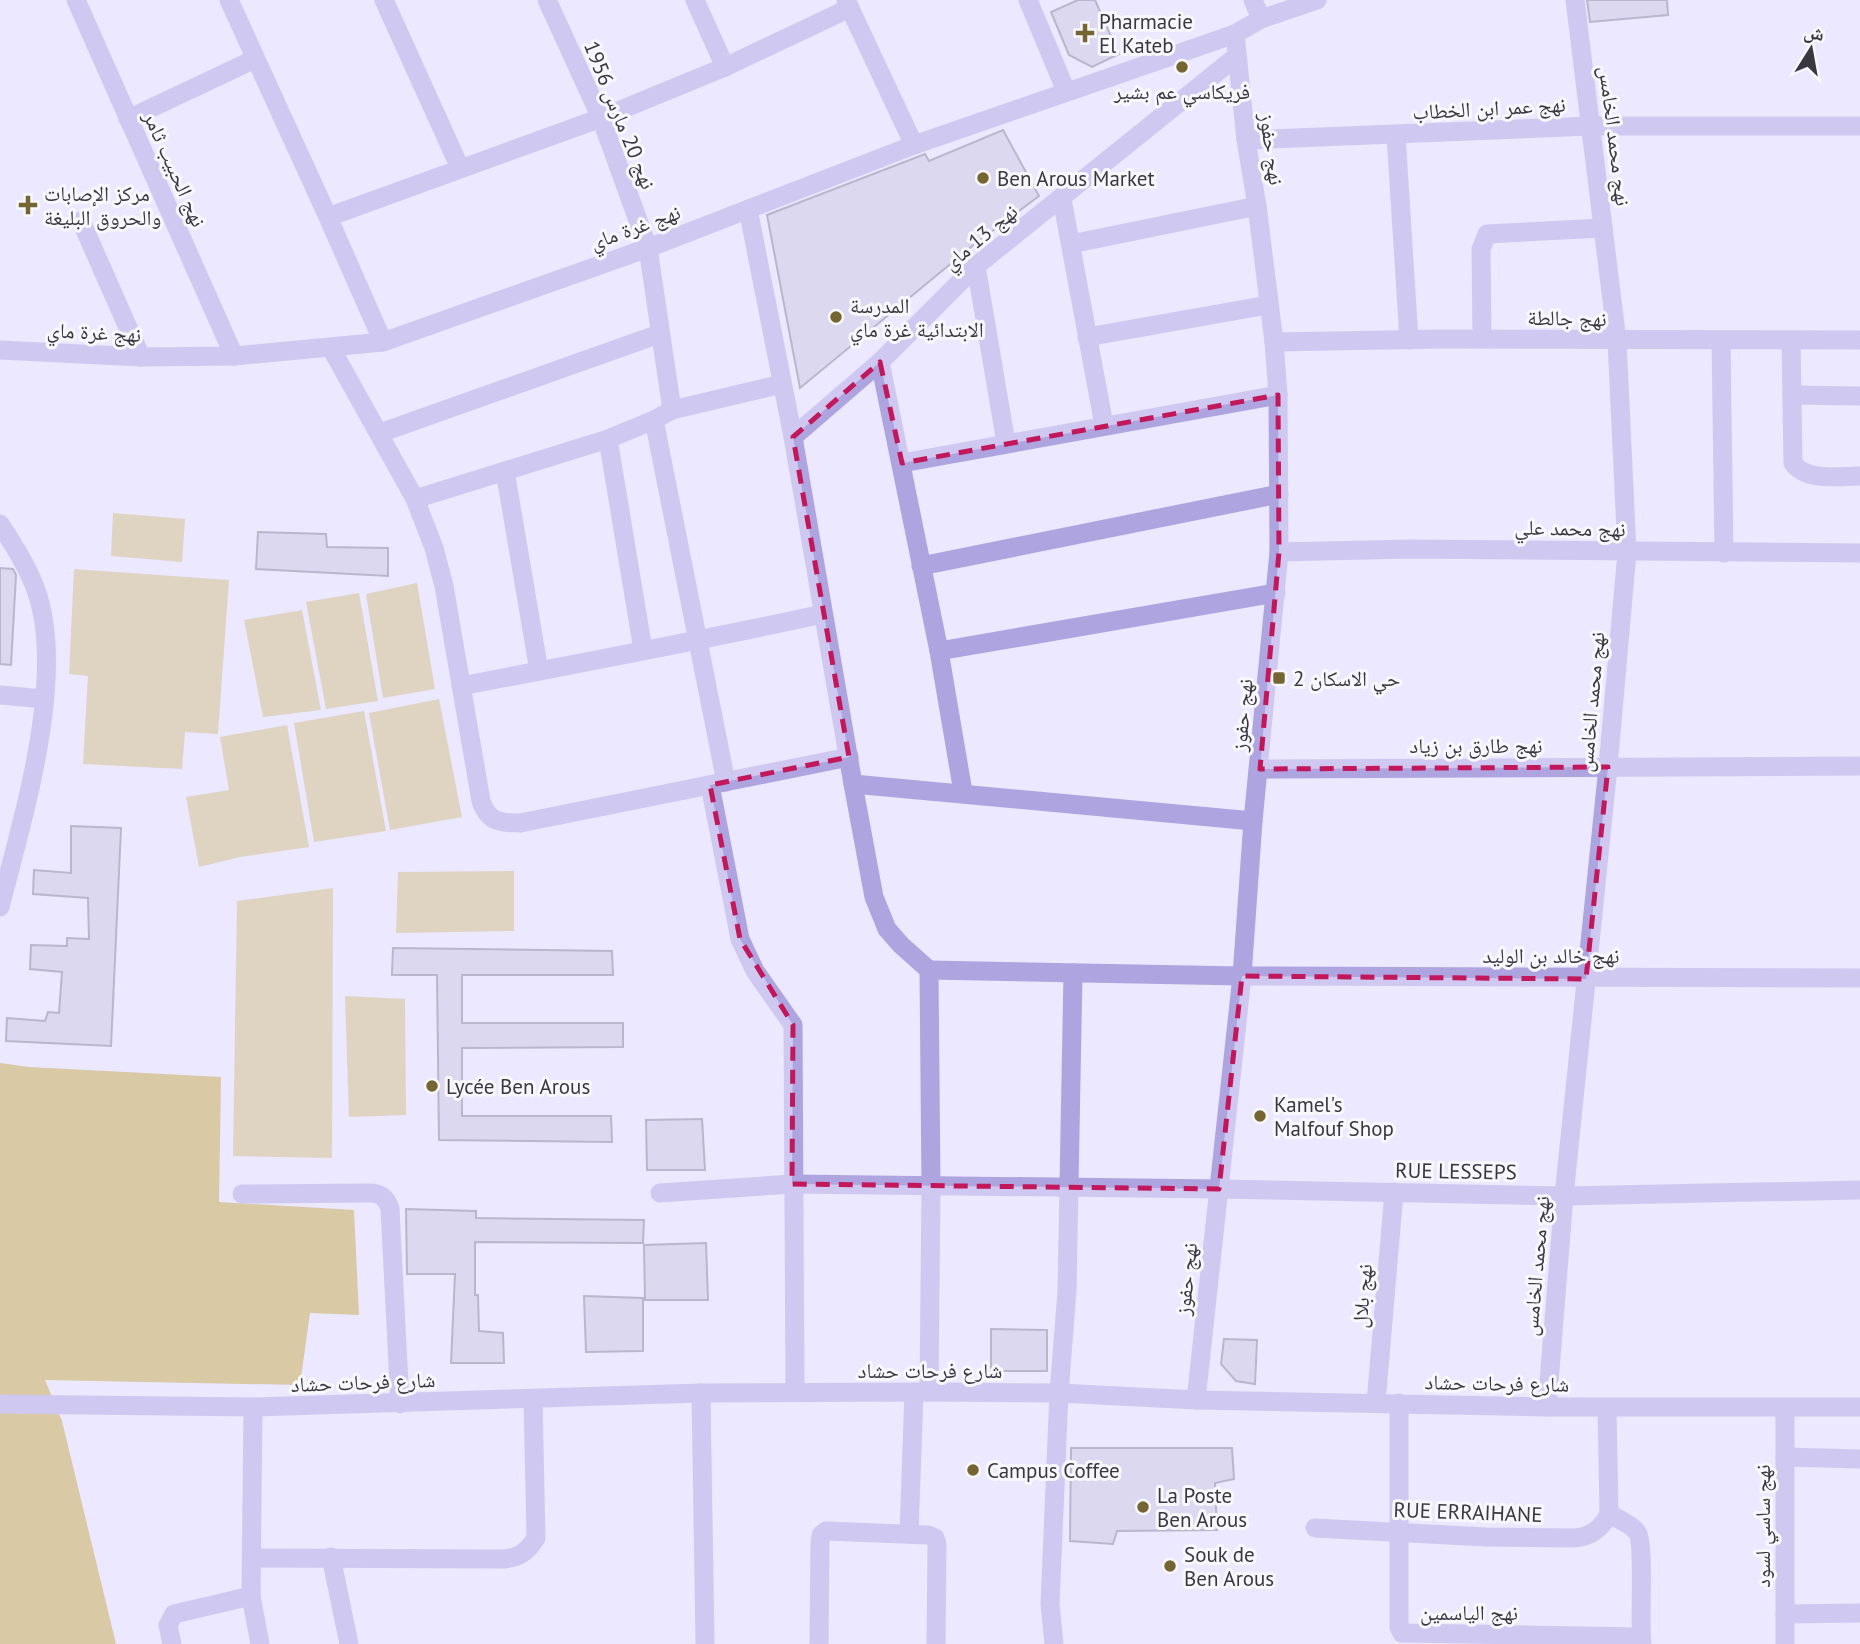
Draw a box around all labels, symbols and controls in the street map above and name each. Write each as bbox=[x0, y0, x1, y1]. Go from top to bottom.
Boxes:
place label: Pharmacie El Kateb bbox=[1099, 8, 1193, 59]
north arrow bbox=[1776, 14, 1846, 84]
text: ش bbox=[1802, 19, 1826, 46]
marker: Pharmacie El Kateb bbox=[1077, 25, 1093, 41]
street label: نهج 20 مارس 1956 bbox=[578, 37, 662, 193]
marker: فريكاسي عم بشير bbox=[1174, 59, 1190, 75]
street label: نهج محمد الخامس bbox=[1593, 64, 1637, 208]
place label: فريكاسي عم بشير bbox=[1113, 78, 1250, 108]
street label: نهج عمر ابن الخطاب bbox=[1412, 90, 1566, 126]
street label: نهج الحبيب ثامر bbox=[137, 106, 213, 231]
street label: نهج حفوز bbox=[1253, 110, 1290, 187]
place label: Ben Arous Market bbox=[997, 165, 1155, 192]
marker: Ben Arous Market bbox=[975, 170, 991, 186]
place label: مركز الإصابات والحروق البليغة bbox=[44, 180, 161, 231]
marker: مركز الإصابات والحروق البليغة bbox=[18, 195, 38, 215]
street label: نهج غرة ماي bbox=[586, 198, 685, 259]
street label: نهج 13 ماي bbox=[937, 198, 1025, 279]
place label: المدرسة الابتدائية غرة ماي bbox=[850, 292, 984, 346]
street label: نهج جالطة bbox=[1527, 304, 1607, 332]
marker: المدرسة الابتدائية غرة ماي bbox=[828, 309, 844, 325]
street label: نهج غرة ماي bbox=[46, 316, 142, 351]
street label: نهج محمد علي bbox=[1514, 514, 1626, 546]
street label: نهج محمد الخامس bbox=[1571, 631, 1611, 773]
place label: حي الاسكان 2 bbox=[1293, 665, 1400, 695]
marker: حي الاسكان 2 bbox=[1271, 670, 1287, 686]
street label: نهج حفوز bbox=[1225, 678, 1259, 753]
street label: نهج طارق بن زياد bbox=[1410, 732, 1542, 759]
street label: نهج خالد بن الوليد bbox=[1483, 942, 1619, 969]
place label: Lycée Ben Arous bbox=[446, 1073, 590, 1100]
marker: Lycée Ben Arous bbox=[424, 1078, 440, 1094]
place label: Kamel's Malfouf Shop bbox=[1274, 1091, 1394, 1142]
marker: Kamel's Malfouf Shop bbox=[1252, 1108, 1268, 1124]
street label: RUE LESSEPS bbox=[1395, 1156, 1517, 1186]
street label: نهج محمد الخامس bbox=[1516, 1195, 1556, 1337]
street label: نهج حفوز bbox=[1169, 1241, 1203, 1318]
street label: نهج بلال bbox=[1346, 1263, 1378, 1329]
street label: شارع فرحات حشاد bbox=[858, 1357, 1002, 1384]
street label: شارع فرحات حشاد bbox=[290, 1366, 436, 1398]
street label: شارع فرحات حشاد bbox=[1424, 1368, 1570, 1398]
place label: Campus Coffee bbox=[987, 1457, 1120, 1484]
marker: Campus Coffee bbox=[965, 1462, 981, 1478]
street label: نهج ساسي لسود bbox=[1749, 1464, 1779, 1588]
place label: La Poste Ben Arous bbox=[1157, 1482, 1247, 1533]
street label: RUE ERRAIHANE bbox=[1393, 1496, 1543, 1528]
marker: La Poste Ben Arous bbox=[1135, 1499, 1151, 1515]
place label: Souk de Ben Arous bbox=[1184, 1541, 1274, 1592]
marker: Souk de Ben Arous bbox=[1162, 1558, 1178, 1574]
street label: نهج الياسمين bbox=[1420, 1599, 1518, 1626]

